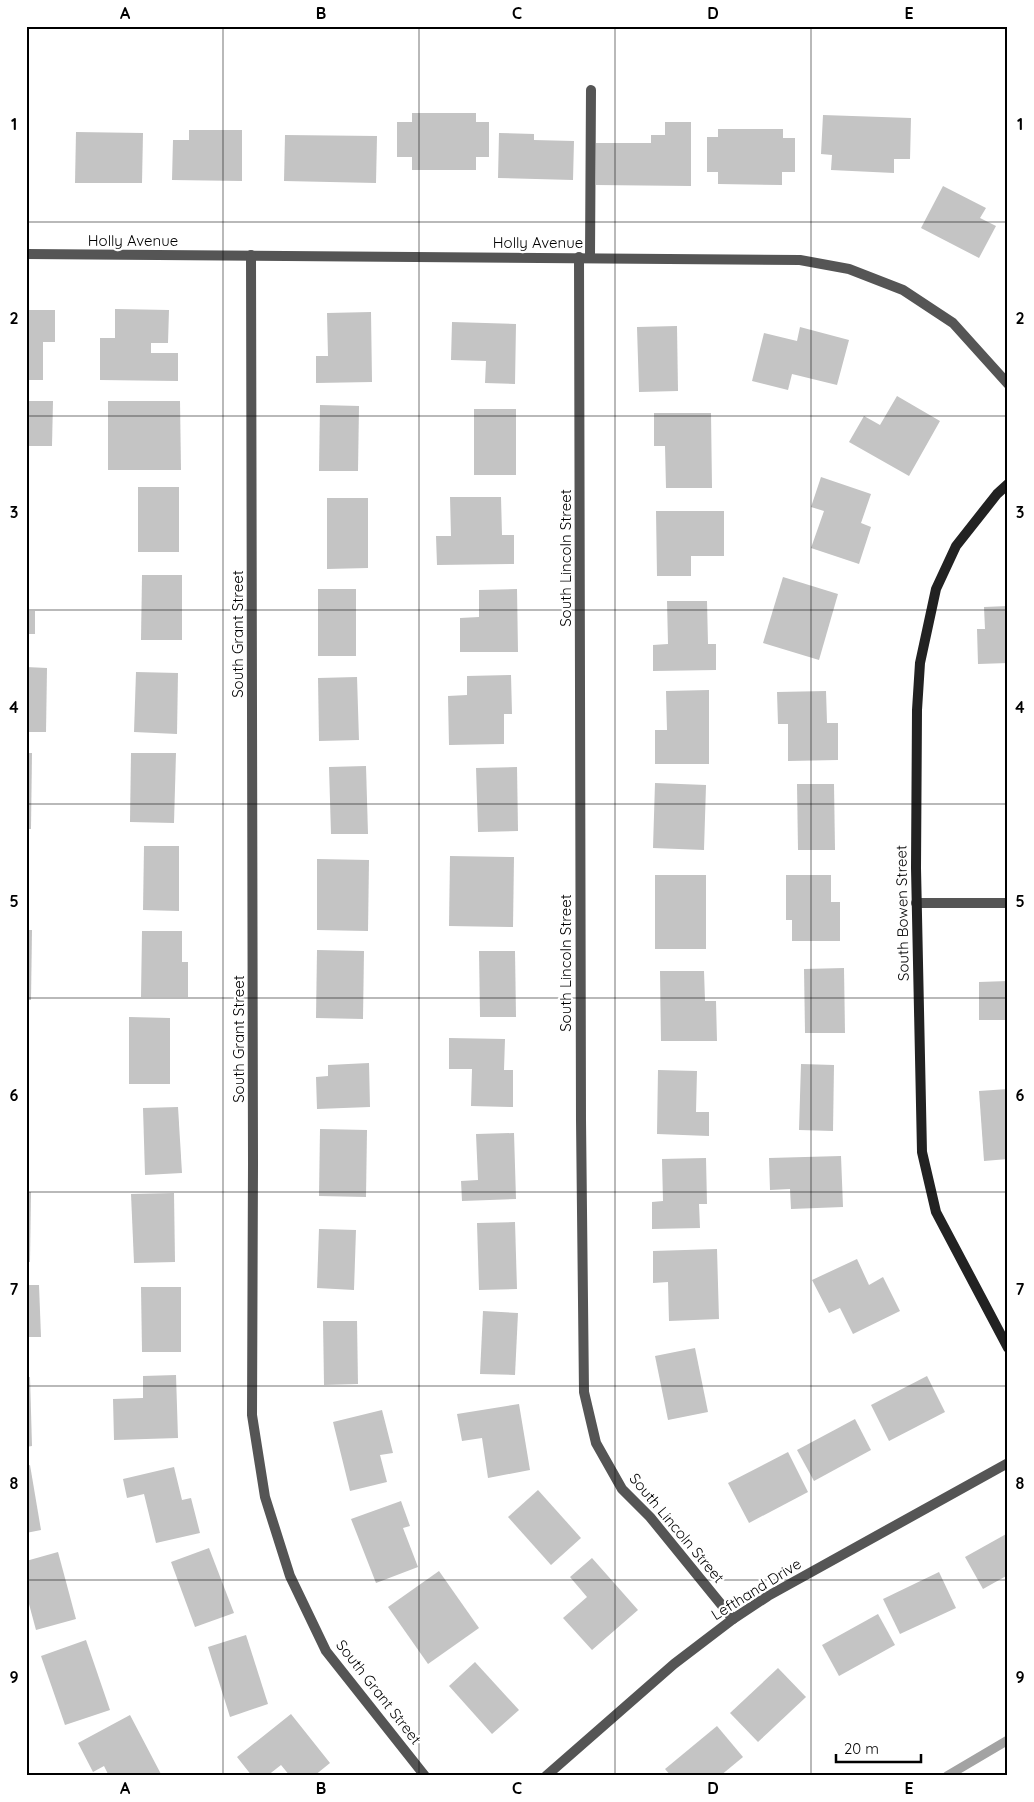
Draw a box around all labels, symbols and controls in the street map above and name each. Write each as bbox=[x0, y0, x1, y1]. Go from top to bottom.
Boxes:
text: A bbox=[120, 3, 131, 23]
text: B bbox=[316, 3, 326, 23]
text: C bbox=[512, 3, 522, 23]
text: D bbox=[707, 3, 719, 23]
text: E bbox=[904, 3, 914, 23]
text: 1 bbox=[11, 114, 17, 134]
text: 1 bbox=[1017, 114, 1023, 134]
street label: Holly Avenue bbox=[88, 231, 178, 250]
street label: Holly Avenue bbox=[493, 233, 583, 252]
text: 2 bbox=[9, 308, 19, 328]
text: 2 bbox=[1015, 308, 1025, 328]
street label: South Lincoln Street bbox=[556, 489, 575, 627]
text: 3 bbox=[10, 502, 18, 522]
text: 3 bbox=[1016, 502, 1024, 522]
street label: South Grant Street bbox=[228, 570, 247, 698]
text: 4 bbox=[9, 697, 19, 717]
text: 4 bbox=[1015, 697, 1025, 717]
street label: South Bowen Street bbox=[891, 845, 913, 981]
text: 5 bbox=[9, 891, 19, 911]
text: 5 bbox=[1015, 891, 1025, 911]
street label: South Lincoln Street bbox=[556, 894, 575, 1032]
street label: South Grant Street bbox=[229, 975, 248, 1103]
text: 6 bbox=[10, 1085, 19, 1105]
text: 6 bbox=[1016, 1085, 1025, 1105]
text: 7 bbox=[10, 1279, 19, 1299]
text: 7 bbox=[1016, 1279, 1025, 1299]
street label: South Lincoln Street bbox=[625, 1469, 729, 1587]
text: 8 bbox=[10, 1473, 19, 1493]
text: 8 bbox=[1016, 1473, 1025, 1493]
street label: Lefthand Drive bbox=[707, 1554, 805, 1624]
street label: South Grant Street bbox=[332, 1636, 426, 1748]
text: 9 bbox=[9, 1667, 19, 1687]
text: 9 bbox=[1015, 1667, 1025, 1687]
scale bar bbox=[836, 1732, 922, 1764]
text: 20 m bbox=[844, 1739, 879, 1758]
text: A bbox=[120, 1778, 131, 1798]
text: B bbox=[316, 1778, 326, 1798]
text: C bbox=[512, 1778, 522, 1798]
text: D bbox=[707, 1778, 719, 1798]
text: E bbox=[904, 1778, 914, 1798]

